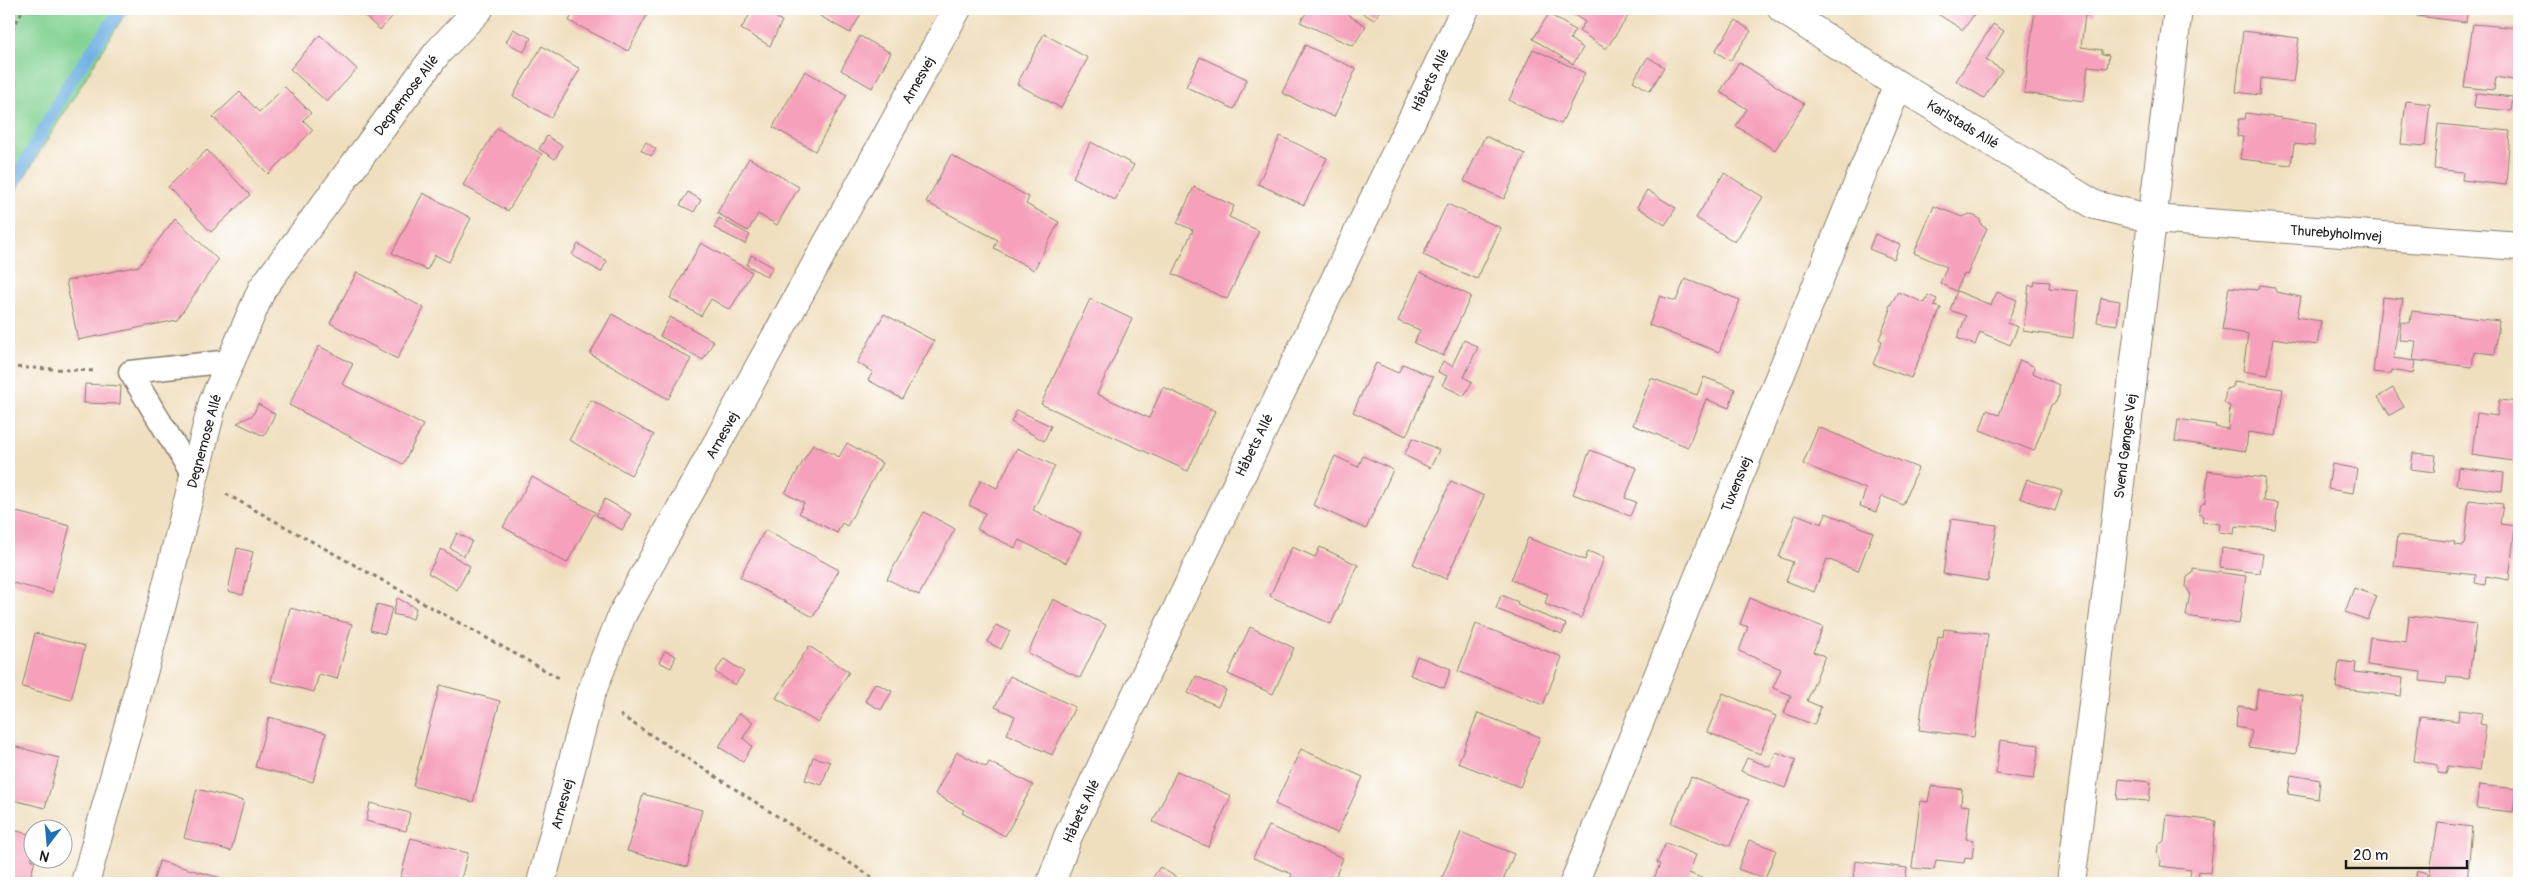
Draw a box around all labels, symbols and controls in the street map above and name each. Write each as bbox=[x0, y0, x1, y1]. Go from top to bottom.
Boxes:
street label: Håbets Allé bbox=[1408, 46, 1453, 115]
street label: Degnemose Allé bbox=[370, 52, 442, 139]
street label: Arnesvej bbox=[898, 54, 938, 107]
street label: Karlstads Allé bbox=[1924, 96, 2002, 153]
street label: Thurebyholmvej bbox=[2289, 222, 2383, 245]
street label: Degnemose Allé bbox=[184, 392, 225, 490]
street label: Svend Gønges Vej bbox=[2111, 393, 2140, 499]
street label: Arnesvej bbox=[702, 409, 742, 462]
street label: Håbets Allé bbox=[1232, 411, 1277, 480]
street label: Tuxensvej bbox=[1718, 454, 1755, 514]
street label: Arnesvej bbox=[548, 777, 577, 831]
street label: Håbets Allé bbox=[1059, 777, 1104, 846]
north arrow bbox=[22, 820, 72, 870]
scale bar bbox=[2346, 837, 2467, 869]
text: 20 m bbox=[2353, 846, 2388, 865]
text: N bbox=[38, 847, 51, 865]

